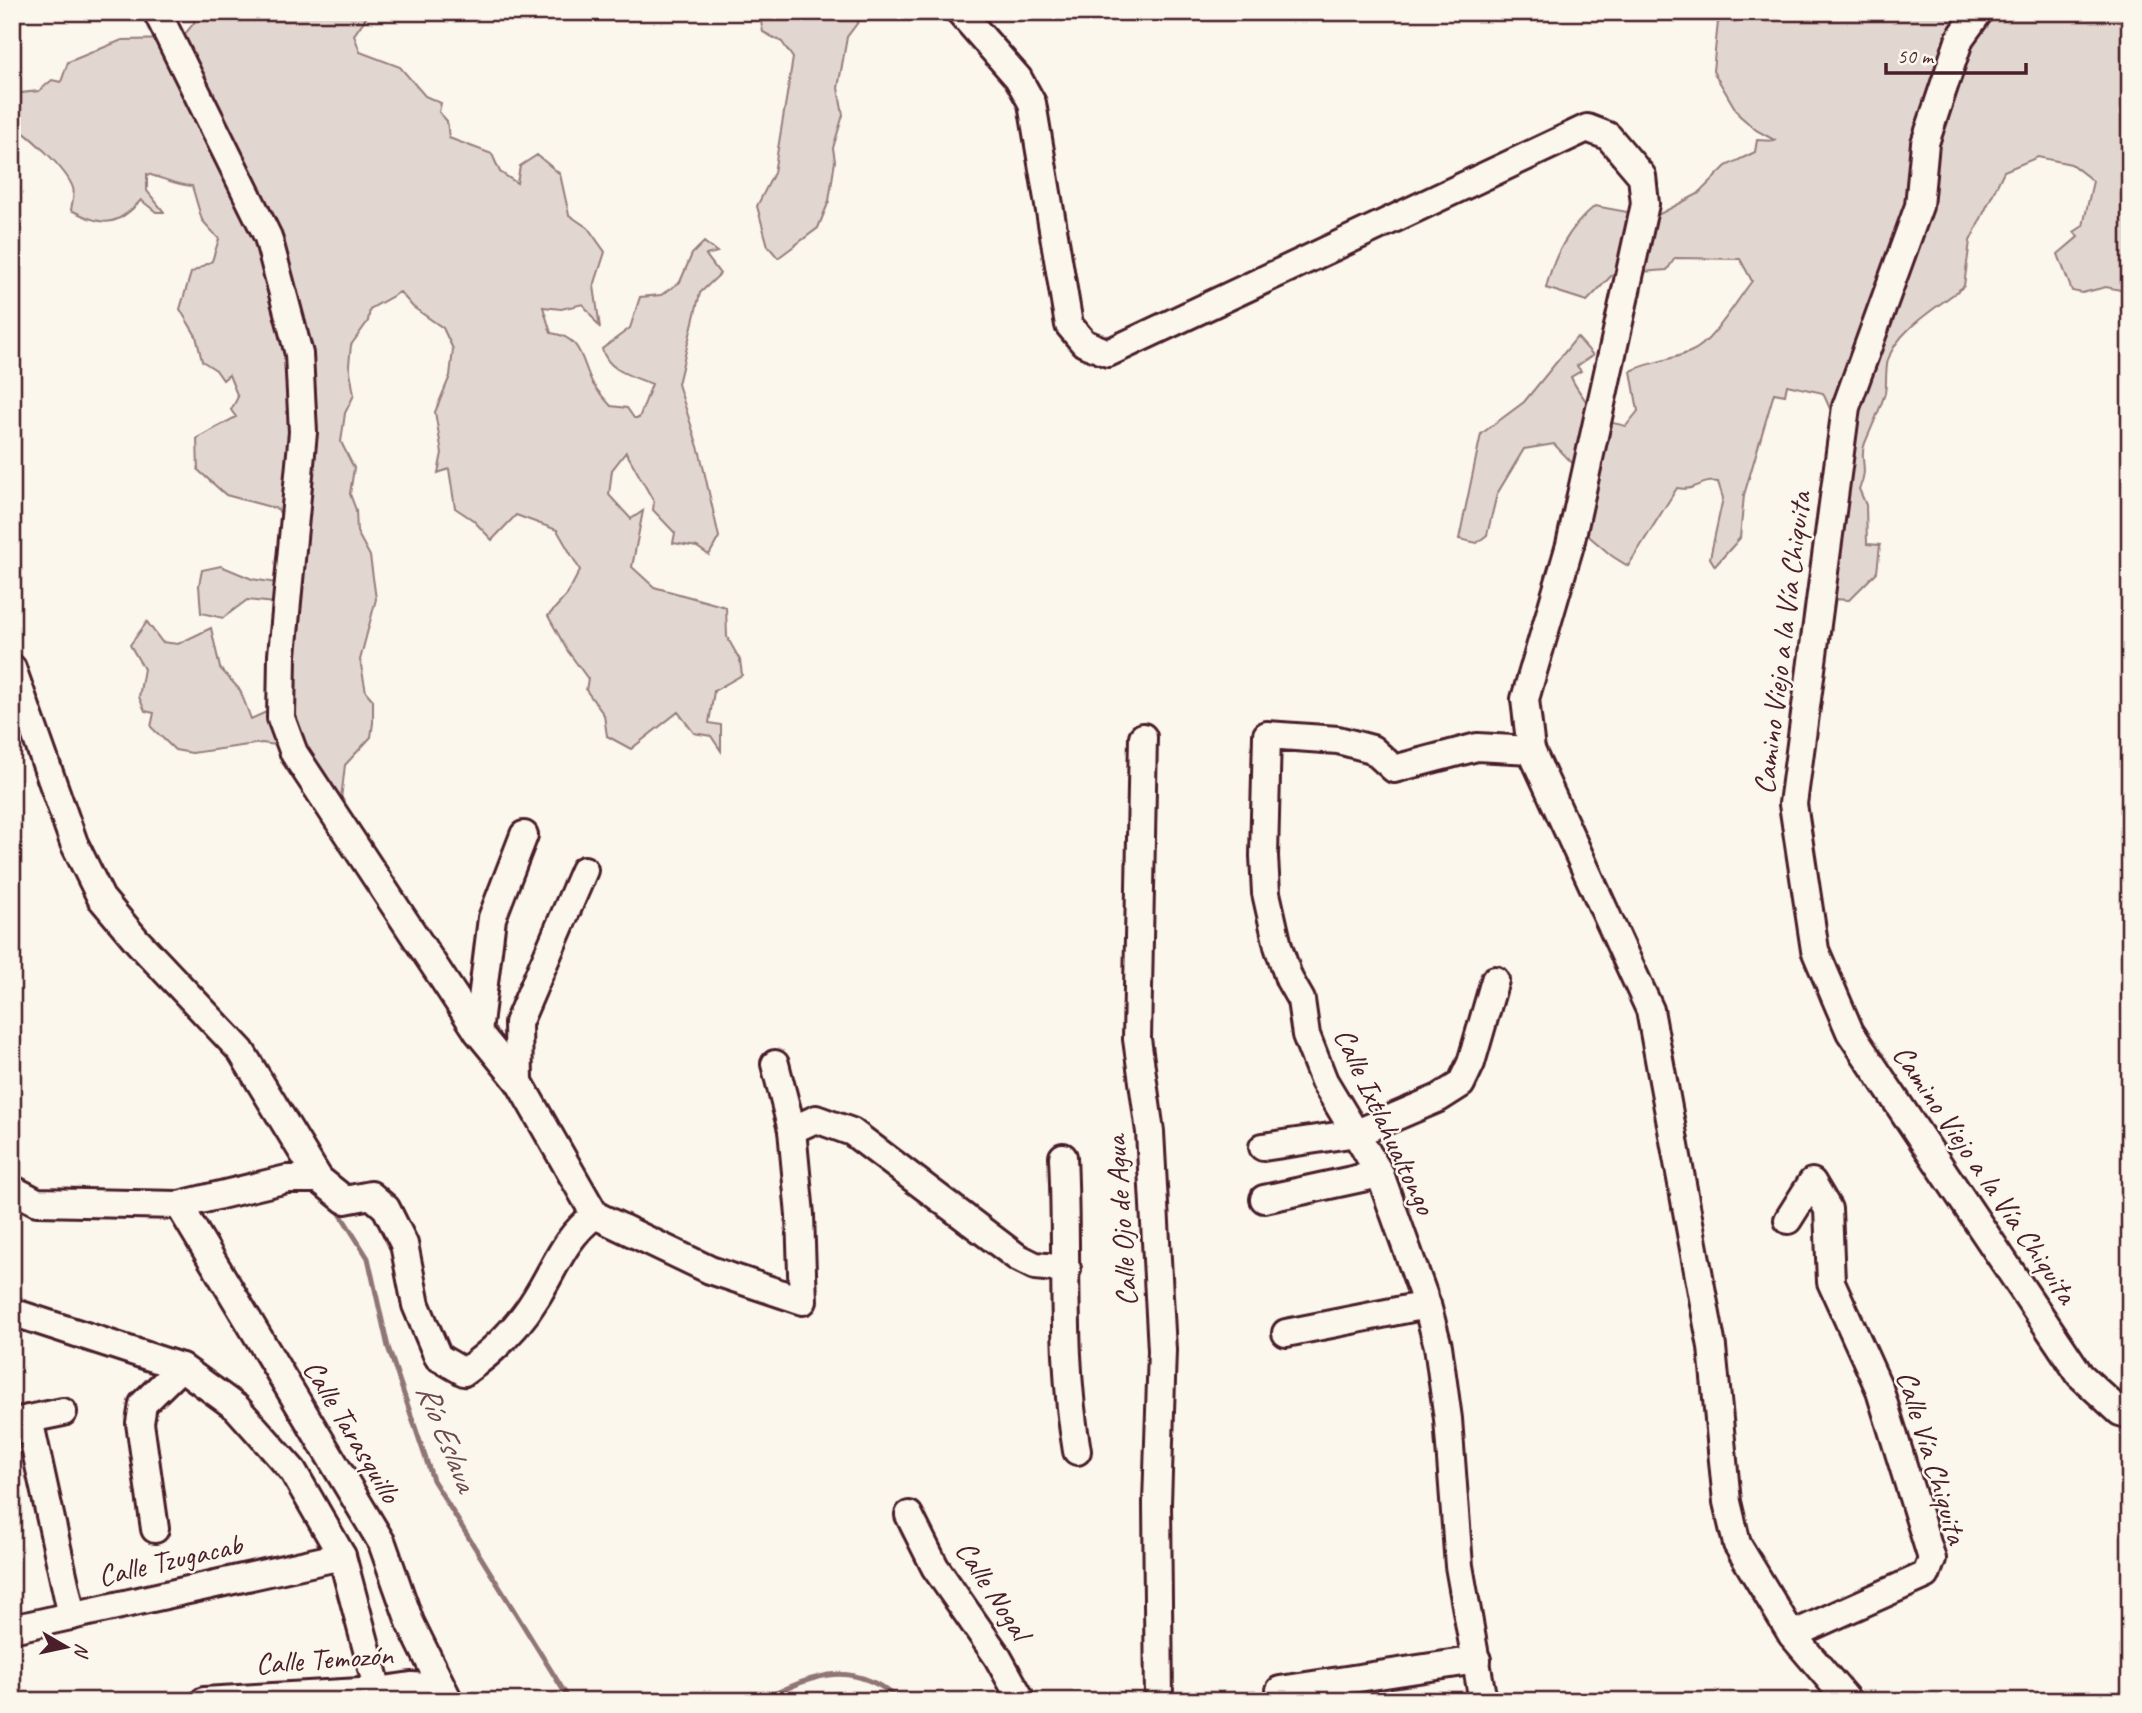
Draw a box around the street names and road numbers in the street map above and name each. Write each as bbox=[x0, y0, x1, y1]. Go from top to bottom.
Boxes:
street label: Camino Viejo a la Vía Chiquita bbox=[1745, 488, 1820, 796]
street label: Calle Ixtlahualtongo bbox=[1325, 1022, 1445, 1221]
street label: Camino Viejo a la Vía Chiquita bbox=[1884, 1037, 2087, 1312]
street label: Calle Ojo de Agua bbox=[1096, 1132, 1146, 1308]
street label: Calle Tarasquillo bbox=[294, 1352, 410, 1511]
street label: Calle Vía Chiquita bbox=[1888, 1366, 1977, 1550]
street label: Calle Tzugacab bbox=[94, 1525, 248, 1595]
street label: Calle Nogal bbox=[947, 1533, 1042, 1651]
street label: Calle Temozón bbox=[254, 1635, 395, 1683]

